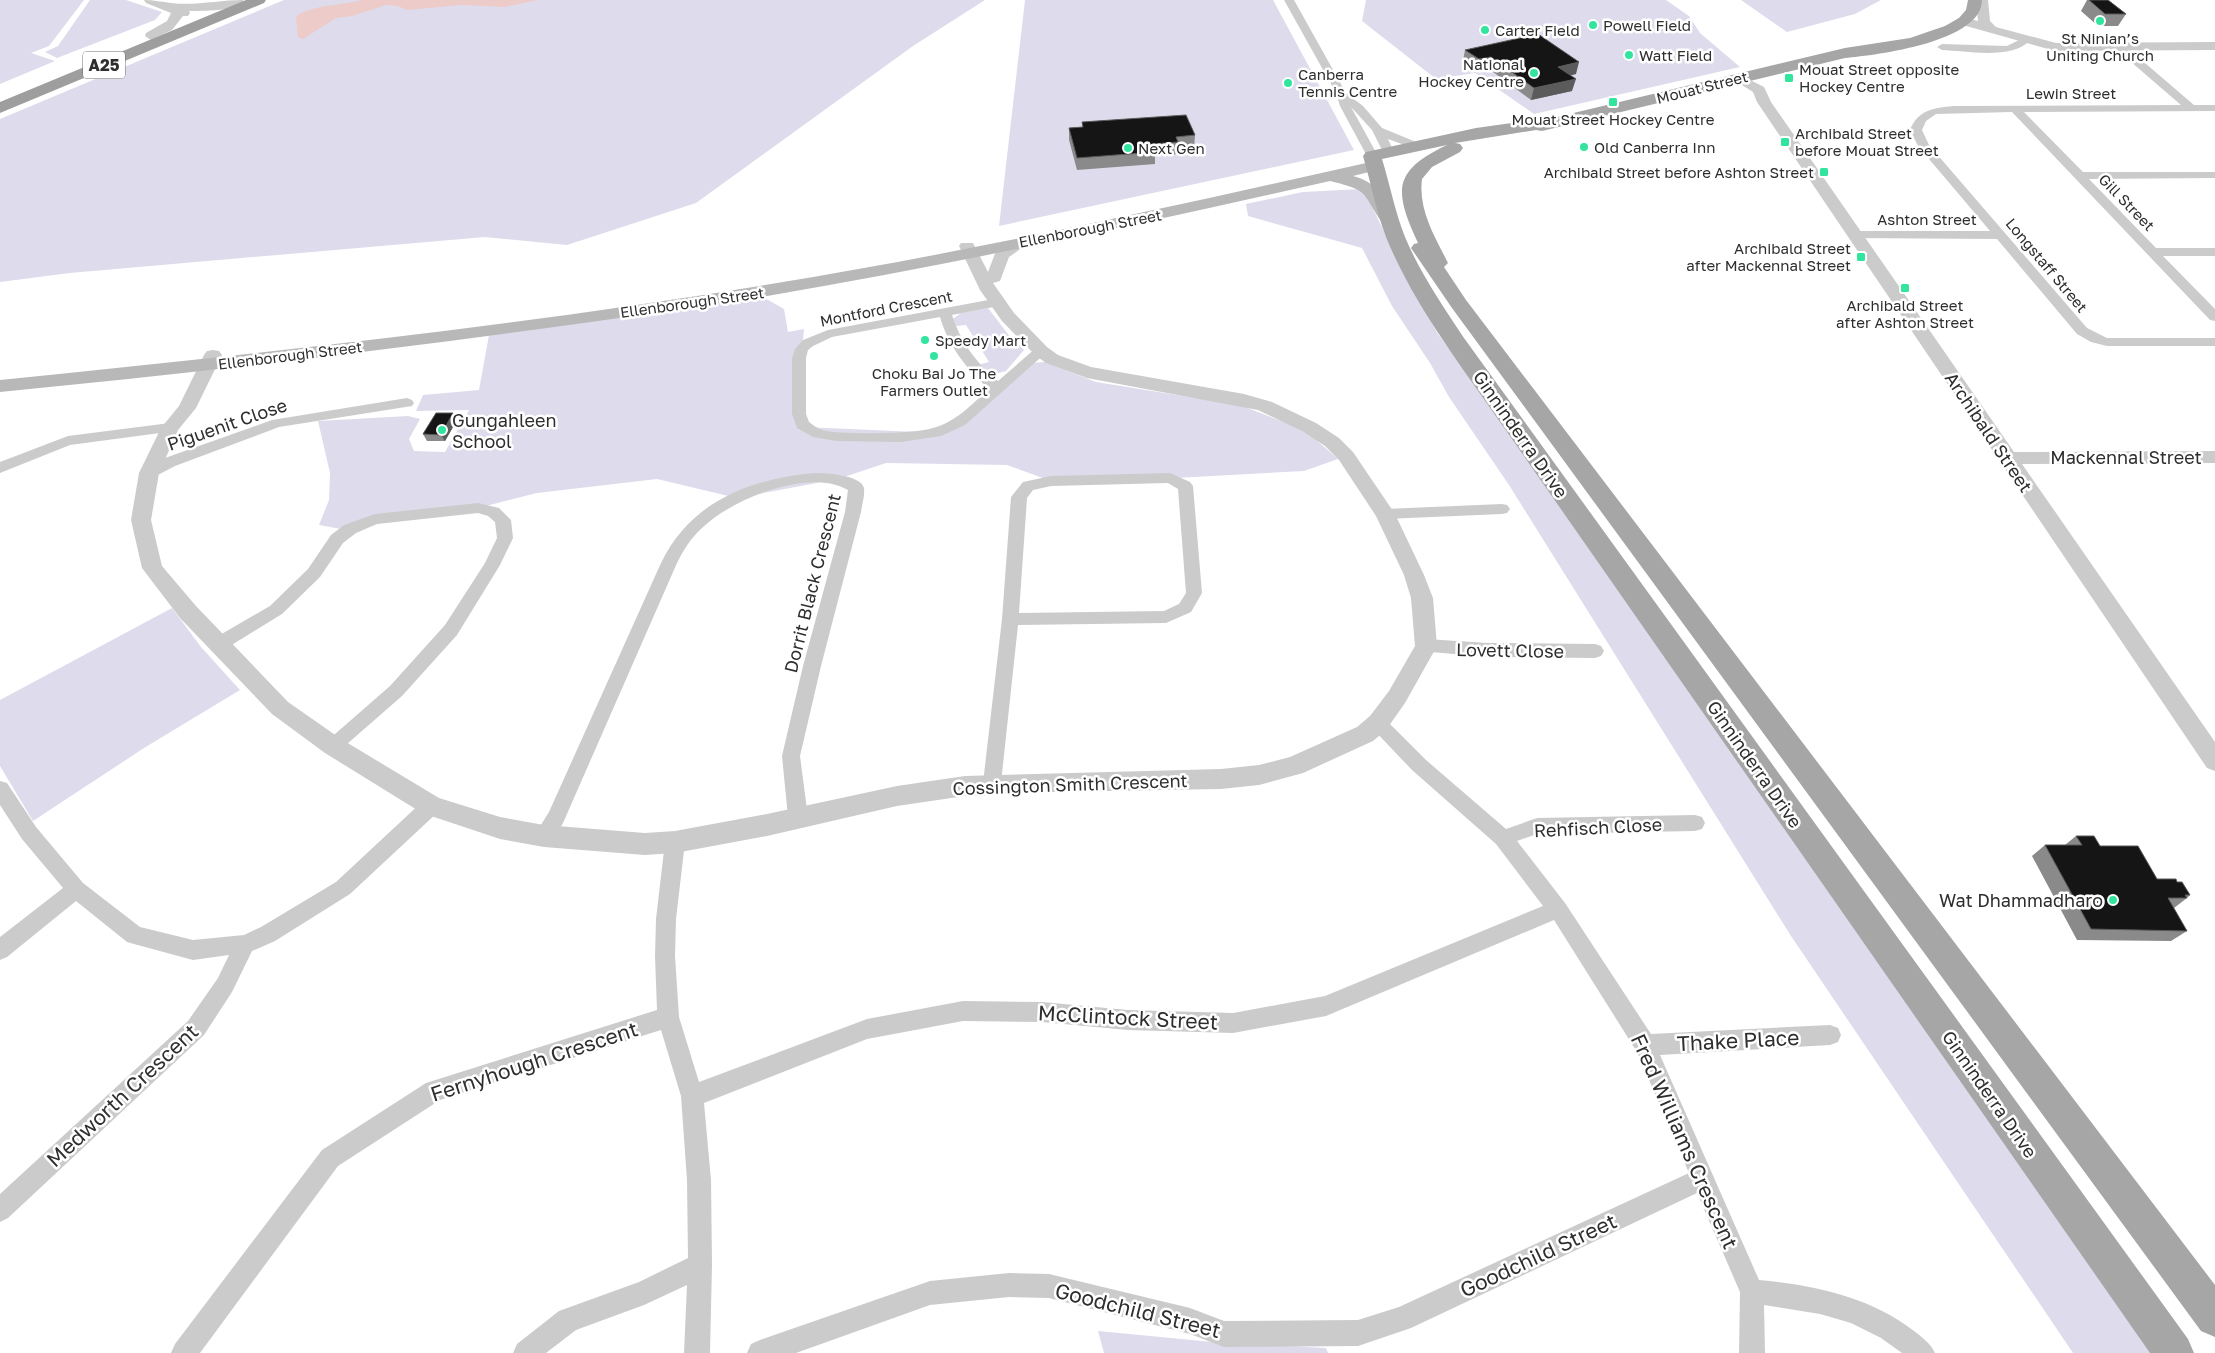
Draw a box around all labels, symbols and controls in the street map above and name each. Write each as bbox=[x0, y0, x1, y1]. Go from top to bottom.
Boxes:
marker: St Ninian’s Uniting Church bbox=[2094, 15, 2106, 27]
place label: Powell Field bbox=[1603, 16, 1691, 34]
marker: Powell Field bbox=[1587, 19, 1599, 31]
place label: Carter Field bbox=[1495, 21, 1580, 39]
marker: Carter Field bbox=[1479, 24, 1491, 36]
place label: St Ninian’s Uniting Church bbox=[2046, 29, 2154, 64]
place label: Watt Field bbox=[1639, 46, 1712, 64]
marker: Watt Field bbox=[1623, 49, 1635, 61]
road number: A25 bbox=[83, 52, 125, 78]
place label: National Hockey Centre bbox=[1418, 55, 1524, 90]
place label: Mouat Street opposite Hockey Centre bbox=[1799, 60, 1960, 95]
place label: Canberra Tennis Centre bbox=[1298, 65, 1397, 100]
marker: National Hockey Centre bbox=[1528, 67, 1540, 79]
street label: Mouat Street bbox=[1654, 67, 1750, 107]
marker: Mouat Street opposite Hockey Centre bbox=[1783, 72, 1795, 84]
marker: Canberra Tennis Centre bbox=[1282, 77, 1294, 89]
street label: Lewin Street bbox=[2026, 84, 2116, 102]
marker: Mouat Street Hockey Centre bbox=[1607, 96, 1619, 108]
place label: Mouat Street Hockey Centre bbox=[1512, 110, 1715, 128]
place label: Archibald Street before Mouat Street bbox=[1795, 124, 1939, 159]
marker: Archibald Street before Mouat Street bbox=[1779, 136, 1791, 148]
place label: Old Canberra Inn bbox=[1594, 138, 1716, 156]
place label: Next Gen bbox=[1138, 139, 1205, 157]
marker: Old Canberra Inn bbox=[1578, 141, 1590, 153]
marker: Next Gen bbox=[1122, 142, 1134, 154]
place label: Archibald Street before Ashton Street bbox=[1544, 163, 1814, 181]
marker: Archibald Street before Ashton Street bbox=[1818, 166, 1830, 178]
street label: Gill Street bbox=[2095, 170, 2159, 234]
street label: Ellenborough Street bbox=[1017, 205, 1163, 251]
street label: Ashton Street bbox=[1877, 210, 1977, 228]
street label: Longstaff Street bbox=[2002, 214, 2092, 316]
place label: Archibald Street after Mackennal Street bbox=[1686, 239, 1851, 274]
marker: Archibald Street after Mackennal Street bbox=[1855, 251, 1867, 263]
marker: Archibald Street after Ashton Street bbox=[1899, 282, 1911, 294]
street label: Ellenborough Street bbox=[619, 283, 765, 321]
street label: Montford Crescent bbox=[818, 286, 954, 330]
place label: Archibald Street after Ashton Street bbox=[1836, 296, 1974, 331]
place label: Speedy Mart bbox=[935, 331, 1026, 349]
marker: Speedy Mart bbox=[919, 334, 931, 346]
street label: Ellenborough Street bbox=[217, 337, 363, 373]
marker: Choku Bai Jo The Farmers Outlet bbox=[928, 350, 940, 362]
place label: Choku Bai Jo The Farmers Outlet bbox=[872, 364, 996, 399]
street label: Ginninderra Drive bbox=[1469, 366, 1573, 502]
street label: Archibald Street bbox=[1941, 368, 2037, 496]
street label: Piguenit Close bbox=[164, 393, 290, 455]
place label: Gungahleen School bbox=[452, 409, 557, 452]
marker: Gungahleen School bbox=[436, 424, 448, 436]
street label: Mackennal Street bbox=[2050, 446, 2202, 468]
street label: Dorrit Black Crescent bbox=[779, 491, 845, 675]
street label: Lovett Close bbox=[1456, 638, 1564, 662]
street label: Ginninderra Drive bbox=[1703, 696, 1807, 832]
street label: Cossington Smith Crescent bbox=[952, 769, 1188, 799]
street label: Rehfisch Close bbox=[1533, 813, 1663, 841]
place label: Wat Dhammadharo bbox=[1939, 889, 2103, 911]
marker: Wat Dhammadharo bbox=[2107, 894, 2119, 906]
street label: McClintock Street bbox=[1037, 999, 1219, 1035]
street label: Fernyhough Crescent bbox=[427, 1015, 641, 1107]
street label: Medworth Crescent bbox=[41, 1018, 203, 1172]
street label: Thake Place bbox=[1676, 1024, 1800, 1056]
street label: Ginninderra Drive bbox=[1938, 1026, 2042, 1162]
street label: Fred Williams Crescent bbox=[1626, 1029, 1744, 1253]
street label: Goodchild Street bbox=[1456, 1207, 1620, 1303]
street label: Goodchild Street bbox=[1053, 1277, 1223, 1343]

